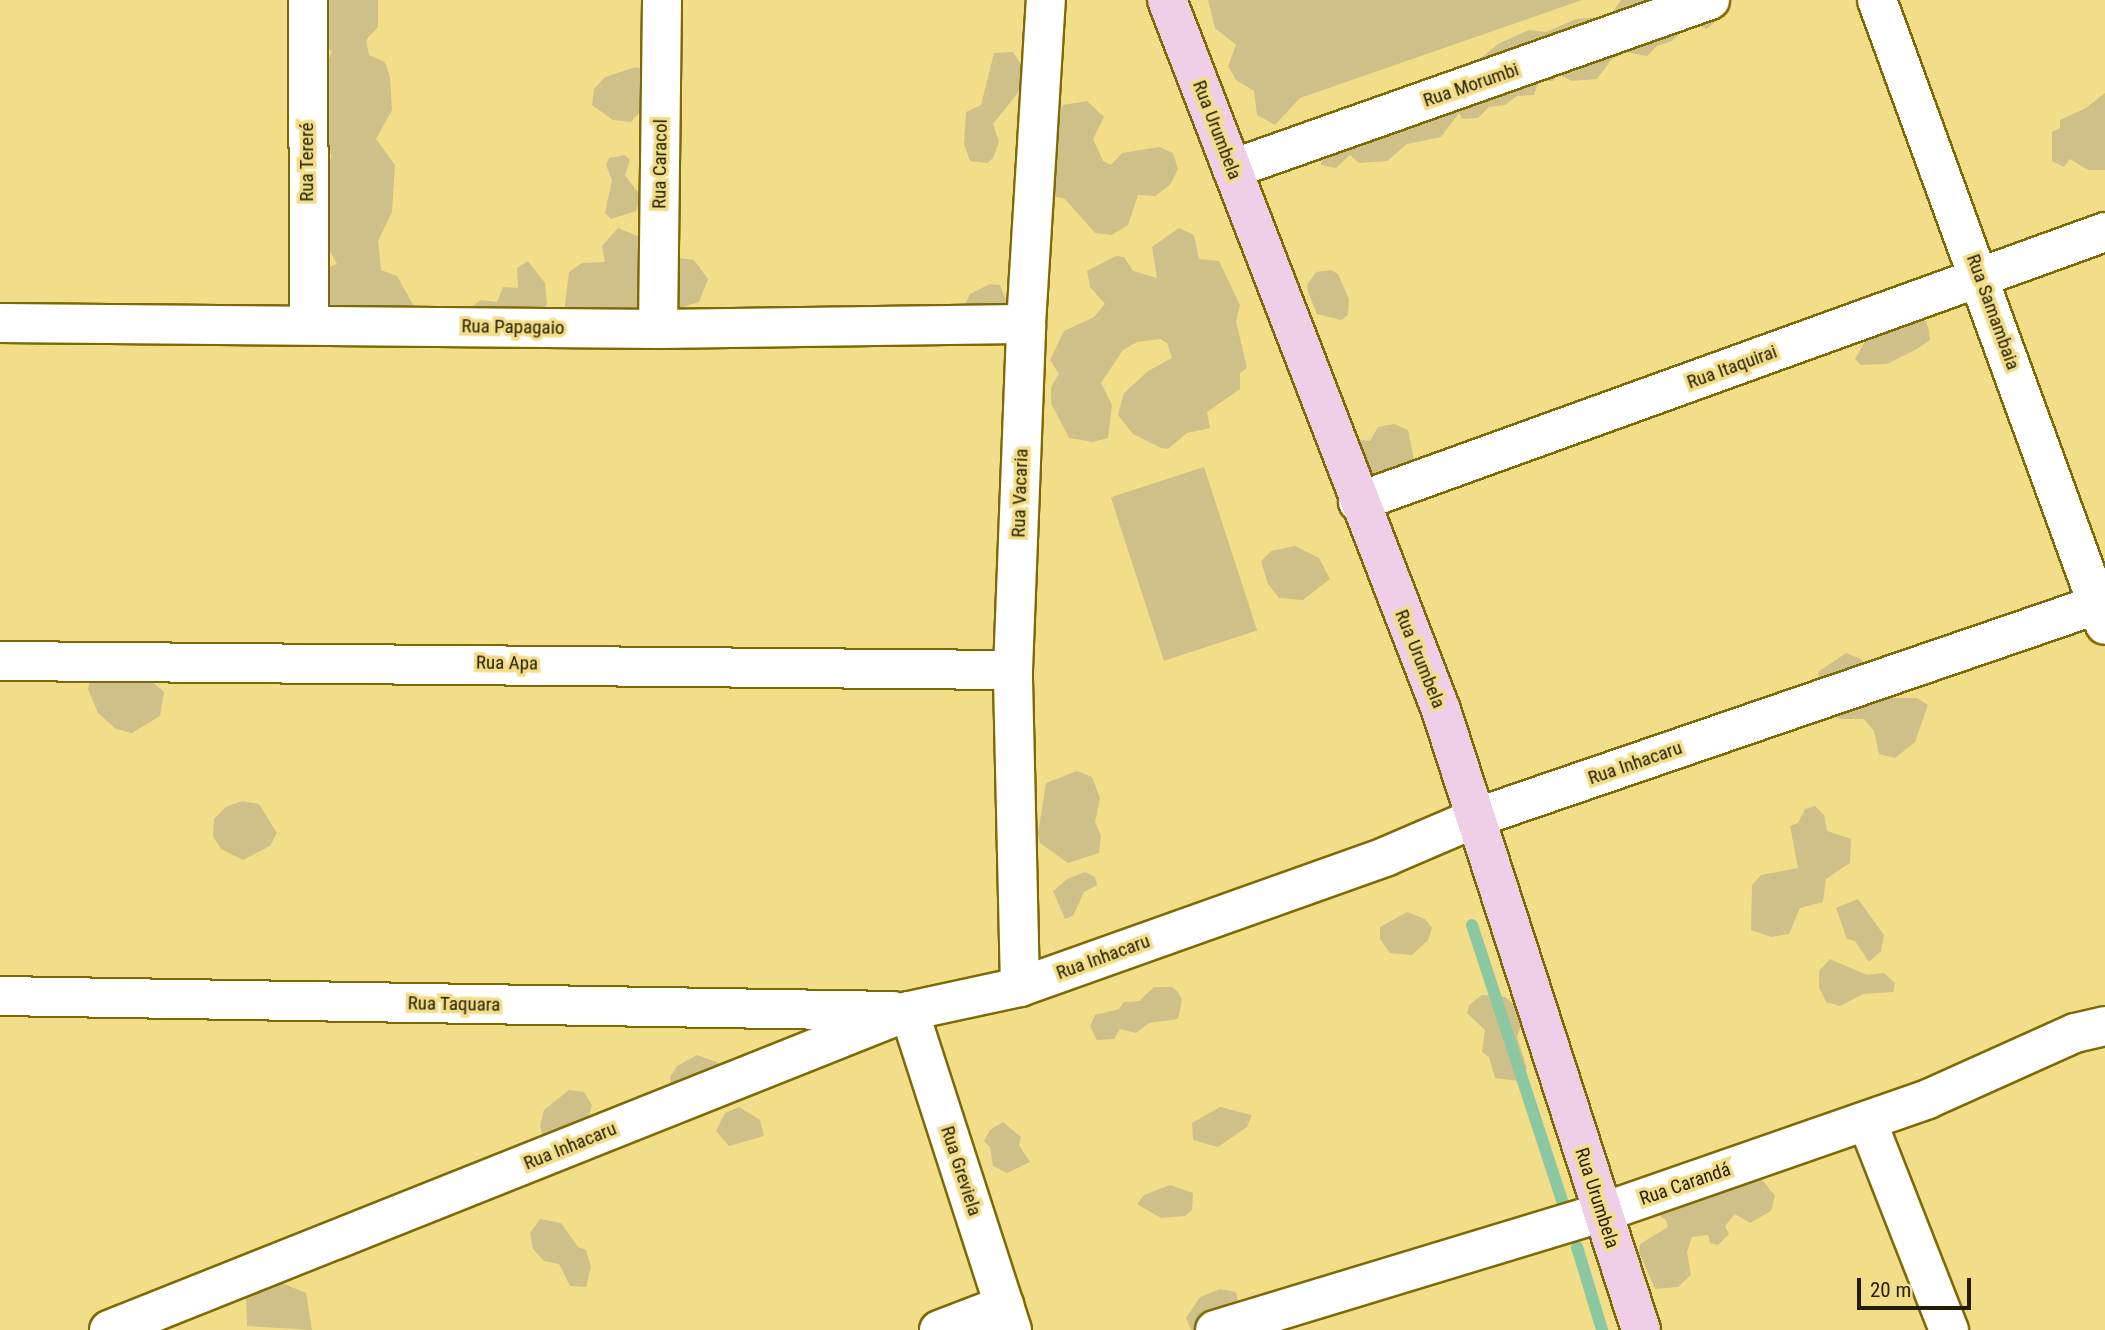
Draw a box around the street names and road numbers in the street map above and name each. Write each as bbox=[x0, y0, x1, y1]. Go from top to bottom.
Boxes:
street label: Rua Morumbi bbox=[1420, 58, 1522, 112]
street label: Rua Urumbela bbox=[1188, 77, 1246, 183]
street label: Rua Caracol bbox=[648, 119, 672, 209]
street label: Rua Tereré bbox=[296, 122, 318, 202]
street label: Rua Samambaia bbox=[1962, 251, 2024, 373]
street label: Rua Papagaio bbox=[461, 315, 565, 339]
street label: Rua Itaquirai bbox=[1684, 340, 1780, 394]
street label: Rua Vacaria bbox=[1007, 448, 1033, 538]
street label: Rua Urumbela bbox=[1390, 606, 1450, 712]
street label: Rua Apa bbox=[476, 651, 538, 675]
street label: Rua Inhacaru bbox=[1585, 736, 1685, 790]
street label: Rua Inhacaru bbox=[1053, 930, 1153, 984]
street label: Rua Taquara bbox=[407, 992, 501, 1016]
street label: Rua Inhacaru bbox=[520, 1117, 620, 1175]
street label: Rua Greviela bbox=[936, 1123, 986, 1219]
street label: Rua Urumbela bbox=[1570, 1145, 1624, 1251]
street label: Rua Carandá bbox=[1636, 1158, 1734, 1210]

